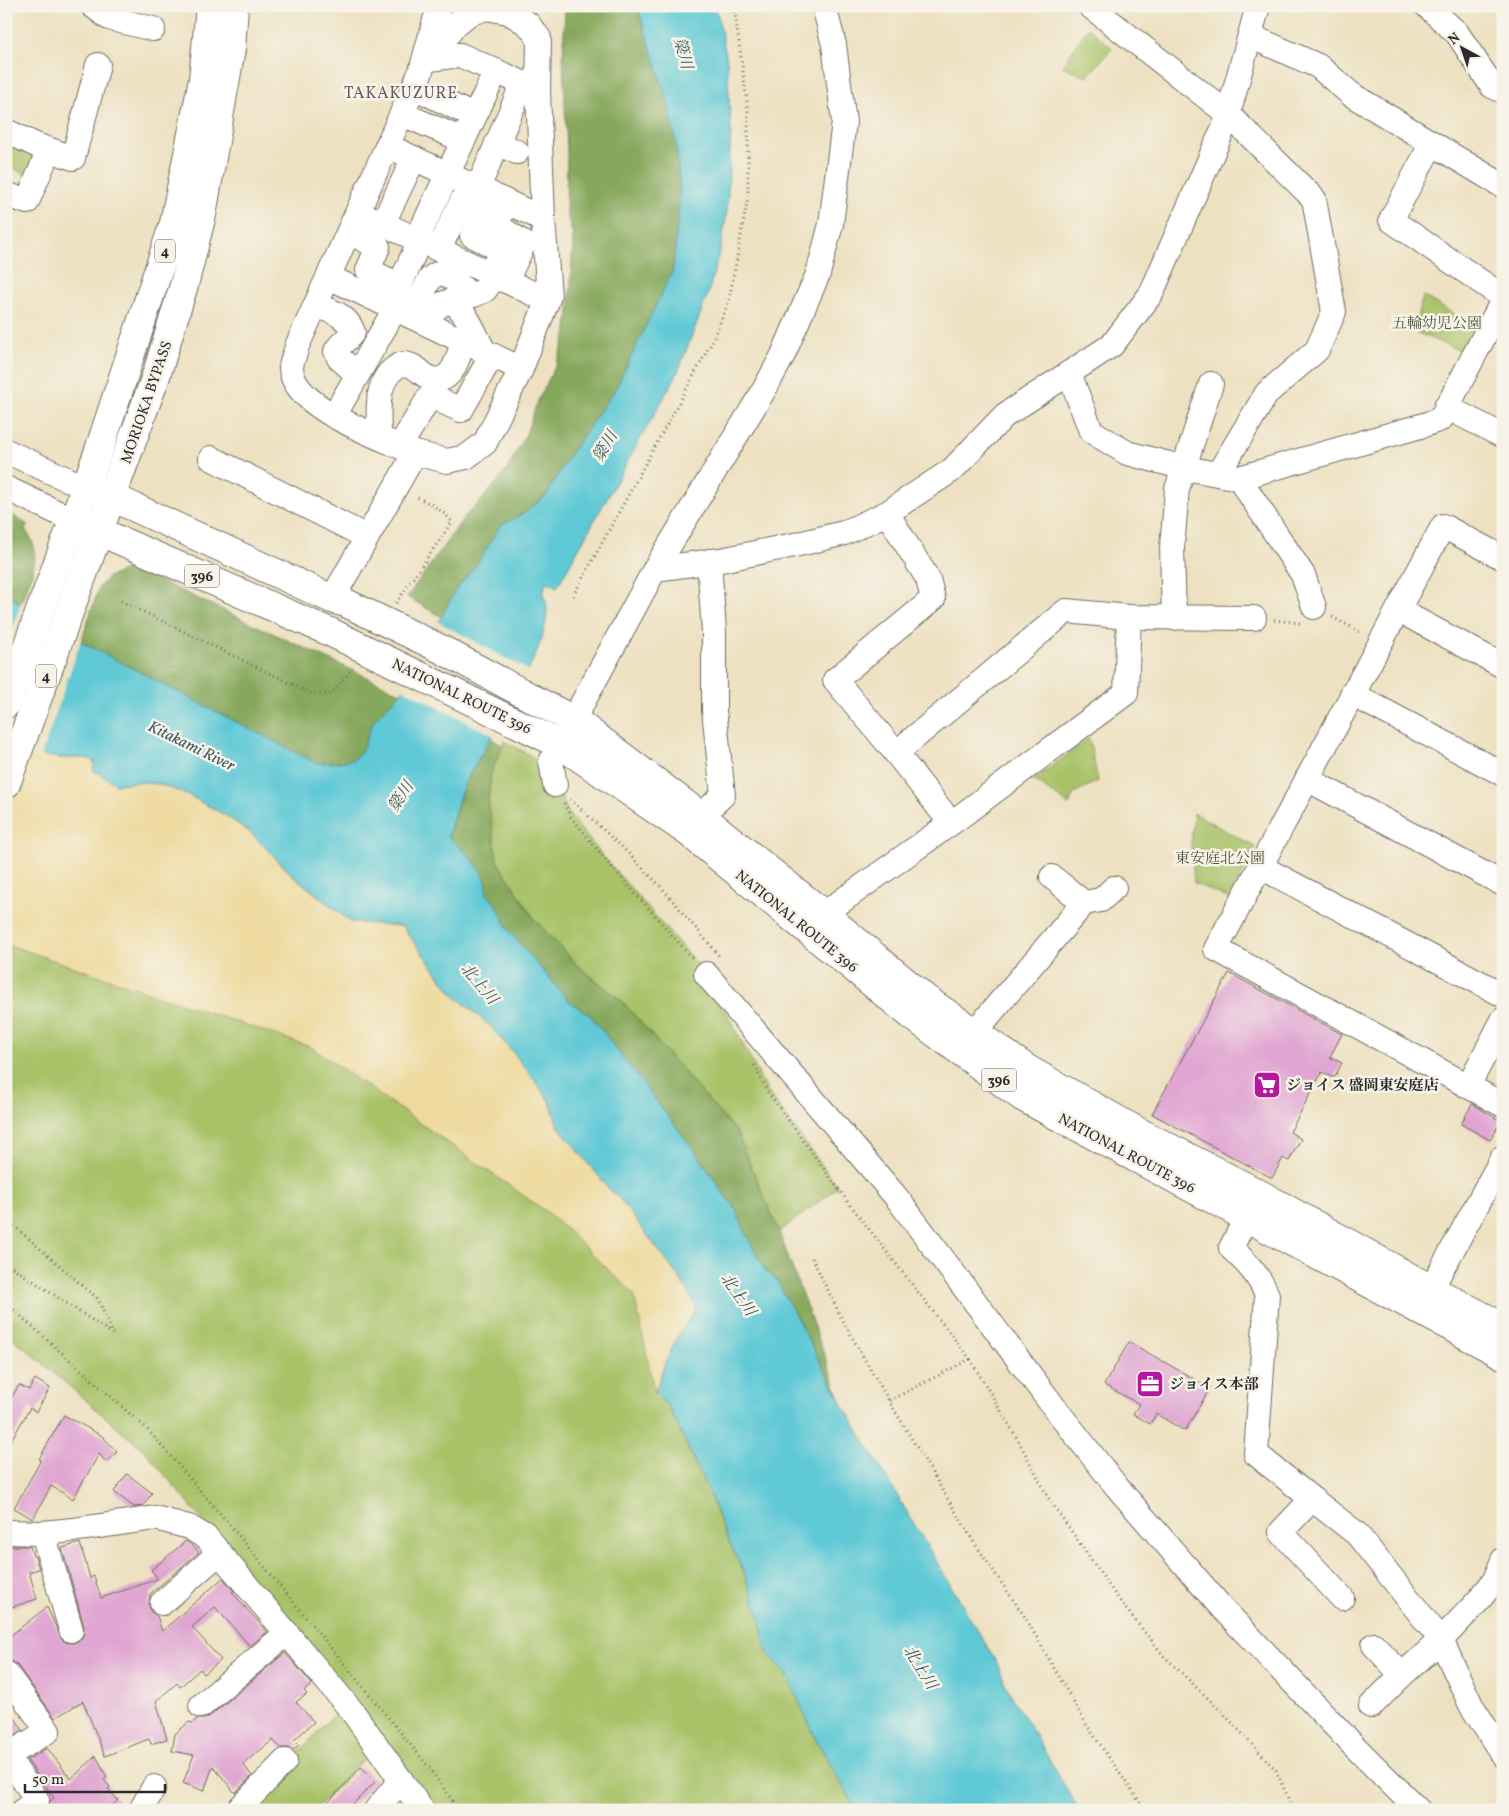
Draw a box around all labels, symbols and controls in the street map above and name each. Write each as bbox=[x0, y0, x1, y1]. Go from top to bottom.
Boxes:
north arrow bbox=[1436, 22, 1486, 72]
text: N bbox=[1445, 29, 1465, 50]
water label: 簗川 bbox=[667, 35, 697, 74]
district label: TAKAKUZURE bbox=[344, 83, 458, 105]
road number: 4 bbox=[155, 240, 175, 262]
park label: 五輪幼児公園 bbox=[1392, 314, 1482, 335]
street label: MORIOKA BYPASS bbox=[117, 338, 178, 467]
water label: 簗川 bbox=[588, 426, 624, 466]
road number: 396 bbox=[184, 564, 220, 588]
street label: NATIONAL ROUTE 396 bbox=[388, 654, 535, 740]
road number: 4 bbox=[36, 664, 56, 688]
water label: Kitakami River bbox=[144, 716, 239, 778]
water label: 簗川 bbox=[384, 776, 421, 817]
park label: 東安庭北公園 bbox=[1175, 849, 1265, 870]
street label: NATIONAL ROUTE 396 bbox=[730, 866, 862, 978]
water label: 北上川 bbox=[455, 959, 504, 1011]
road number: 396 bbox=[982, 1068, 1016, 1092]
supermarket icon: ジョイス 盛岡東安庭店 bbox=[1252, 1070, 1282, 1100]
place label: ジョイス 盛岡東安庭店 bbox=[1286, 1076, 1439, 1097]
street label: NATIONAL ROUTE 396 bbox=[1054, 1109, 1199, 1199]
water label: 北上川 bbox=[715, 1269, 761, 1323]
office icon: ジョイス本部 bbox=[1135, 1369, 1165, 1399]
place label: ジョイス本部 bbox=[1169, 1375, 1260, 1396]
water label: 北上川 bbox=[897, 1642, 942, 1696]
scale bar bbox=[25, 1761, 165, 1793]
text: 50 m bbox=[32, 1770, 64, 1791]

